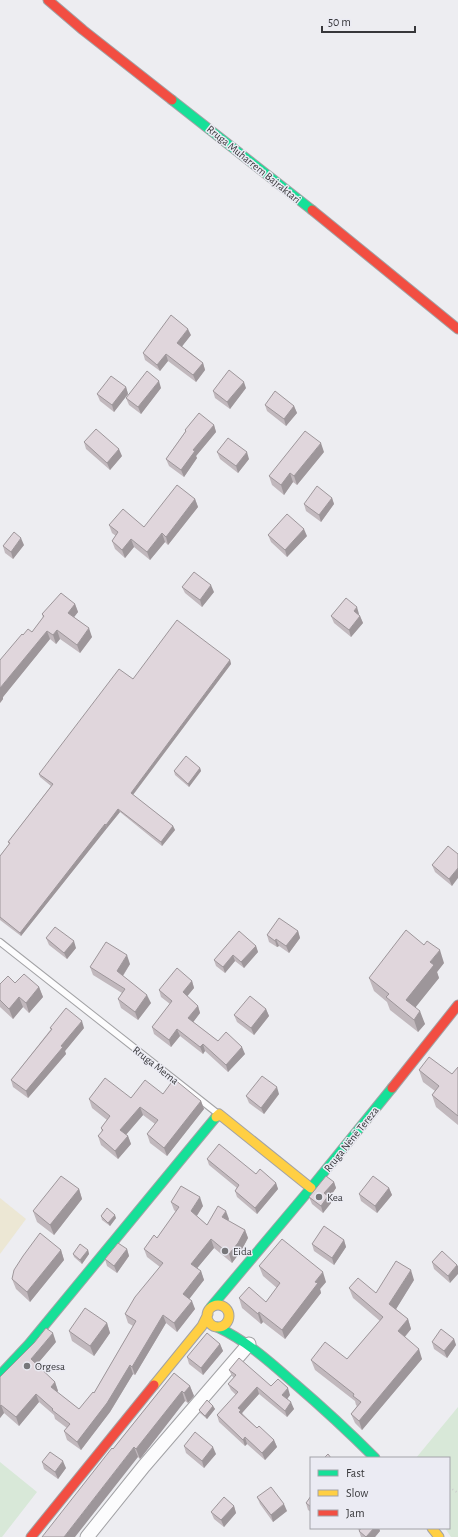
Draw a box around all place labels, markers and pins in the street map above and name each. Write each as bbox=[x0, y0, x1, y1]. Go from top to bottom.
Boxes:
marker: Kea bbox=[314, 1192, 324, 1202]
place label: Kea bbox=[327, 1192, 343, 1203]
marker: Eida bbox=[220, 1246, 230, 1256]
place label: Eida bbox=[233, 1246, 252, 1257]
marker: Orgesa bbox=[22, 1361, 32, 1371]
place label: Orgesa bbox=[35, 1361, 65, 1372]

